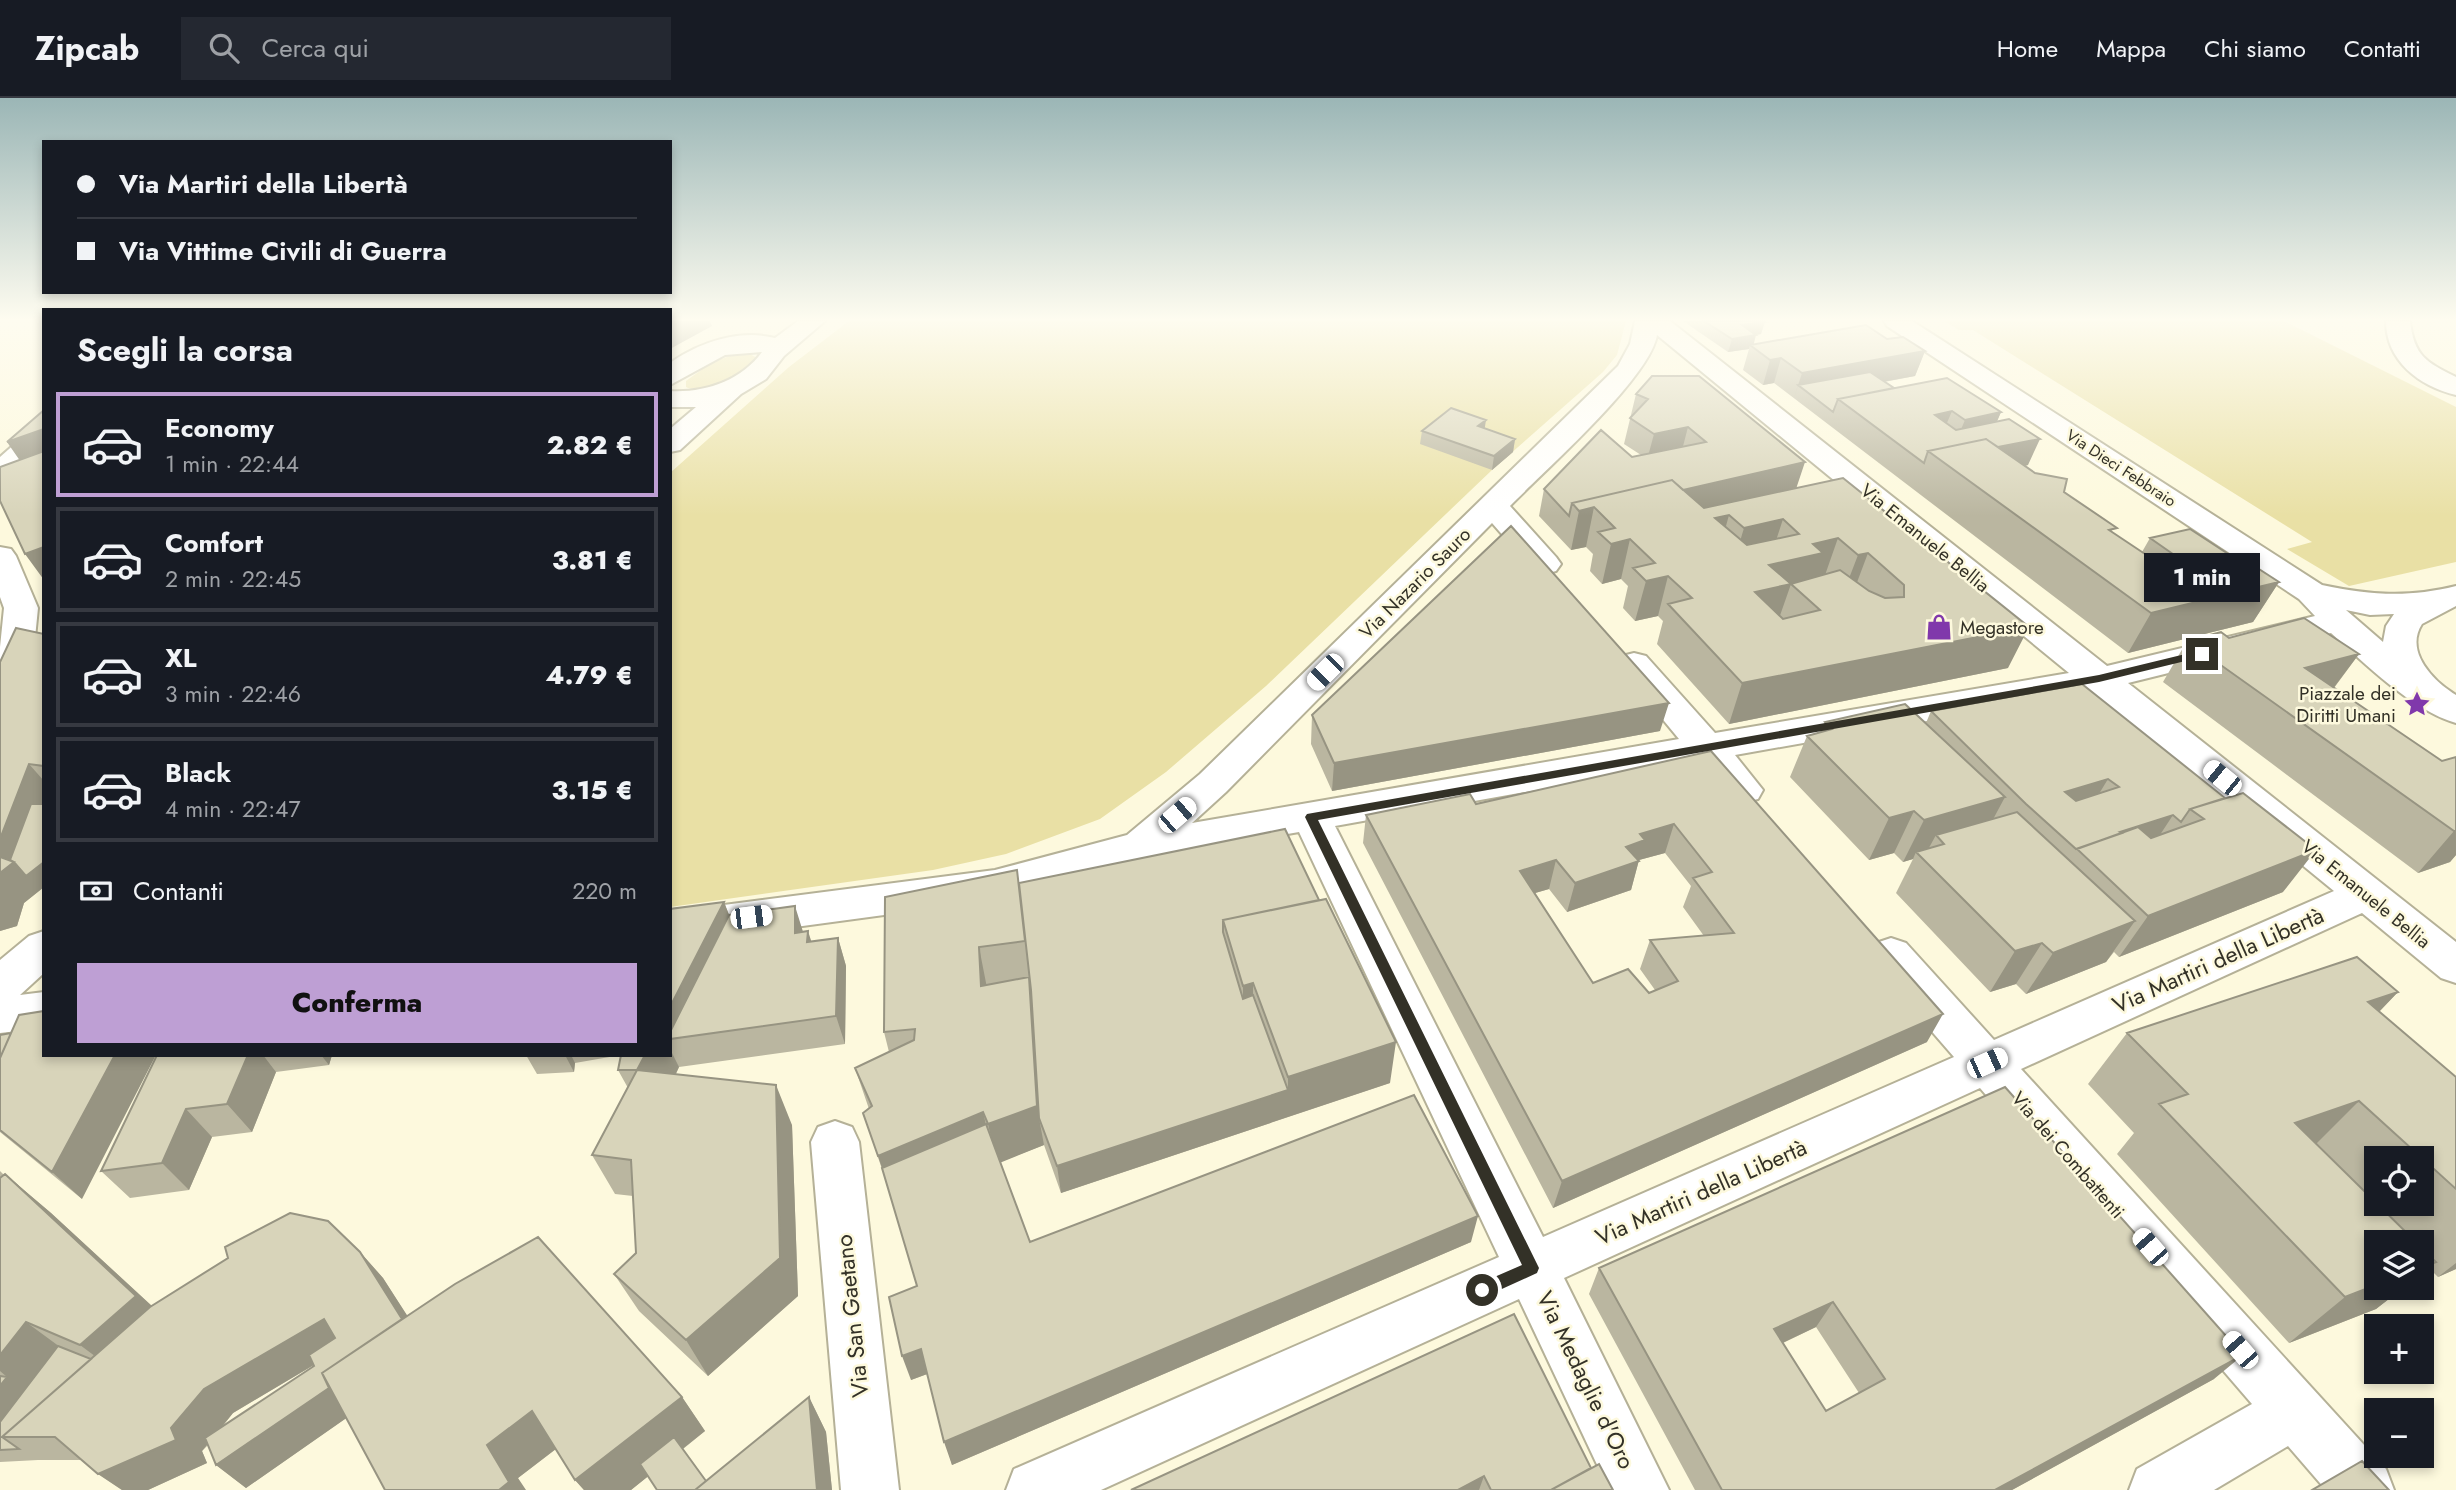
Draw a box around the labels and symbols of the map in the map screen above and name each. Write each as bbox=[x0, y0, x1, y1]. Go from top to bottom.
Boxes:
street label: Via Dieci Febbraio bbox=[2061, 424, 2181, 512]
street label: Via Emanuele Bellia bbox=[1855, 477, 1995, 599]
street label: Via Nazario Sauro bbox=[1353, 521, 1477, 645]
callout: 1 min bbox=[2144, 552, 2260, 602]
shop icon: Megastore bbox=[1924, 612, 1954, 642]
place label: Megastore bbox=[1960, 614, 2044, 641]
route end bbox=[2186, 638, 2218, 670]
car bbox=[1303, 650, 1348, 694]
place label: Piazzale dei Diritti Umani bbox=[2296, 680, 2396, 729]
place icon: Piazzale dei Diritti Umani bbox=[2402, 689, 2432, 719]
car bbox=[2200, 757, 2245, 799]
car bbox=[1155, 793, 1200, 837]
street label: Via Emanuele Bellia bbox=[2296, 833, 2436, 955]
street label: Via Martiri della Libertà bbox=[2107, 898, 2329, 1022]
car bbox=[729, 904, 774, 930]
car bbox=[1964, 1045, 2011, 1081]
street label: Via dei Combattenti bbox=[2005, 1086, 2131, 1224]
street label: Via Martiri della Libertà bbox=[1590, 1130, 1812, 1254]
car bbox=[2129, 1224, 2172, 1270]
street label: Via San Gaetano bbox=[827, 1233, 877, 1399]
route start bbox=[1466, 1274, 1498, 1306]
street label: Via Medaglie d'Oro bbox=[1528, 1285, 1644, 1475]
car bbox=[2219, 1327, 2262, 1373]

